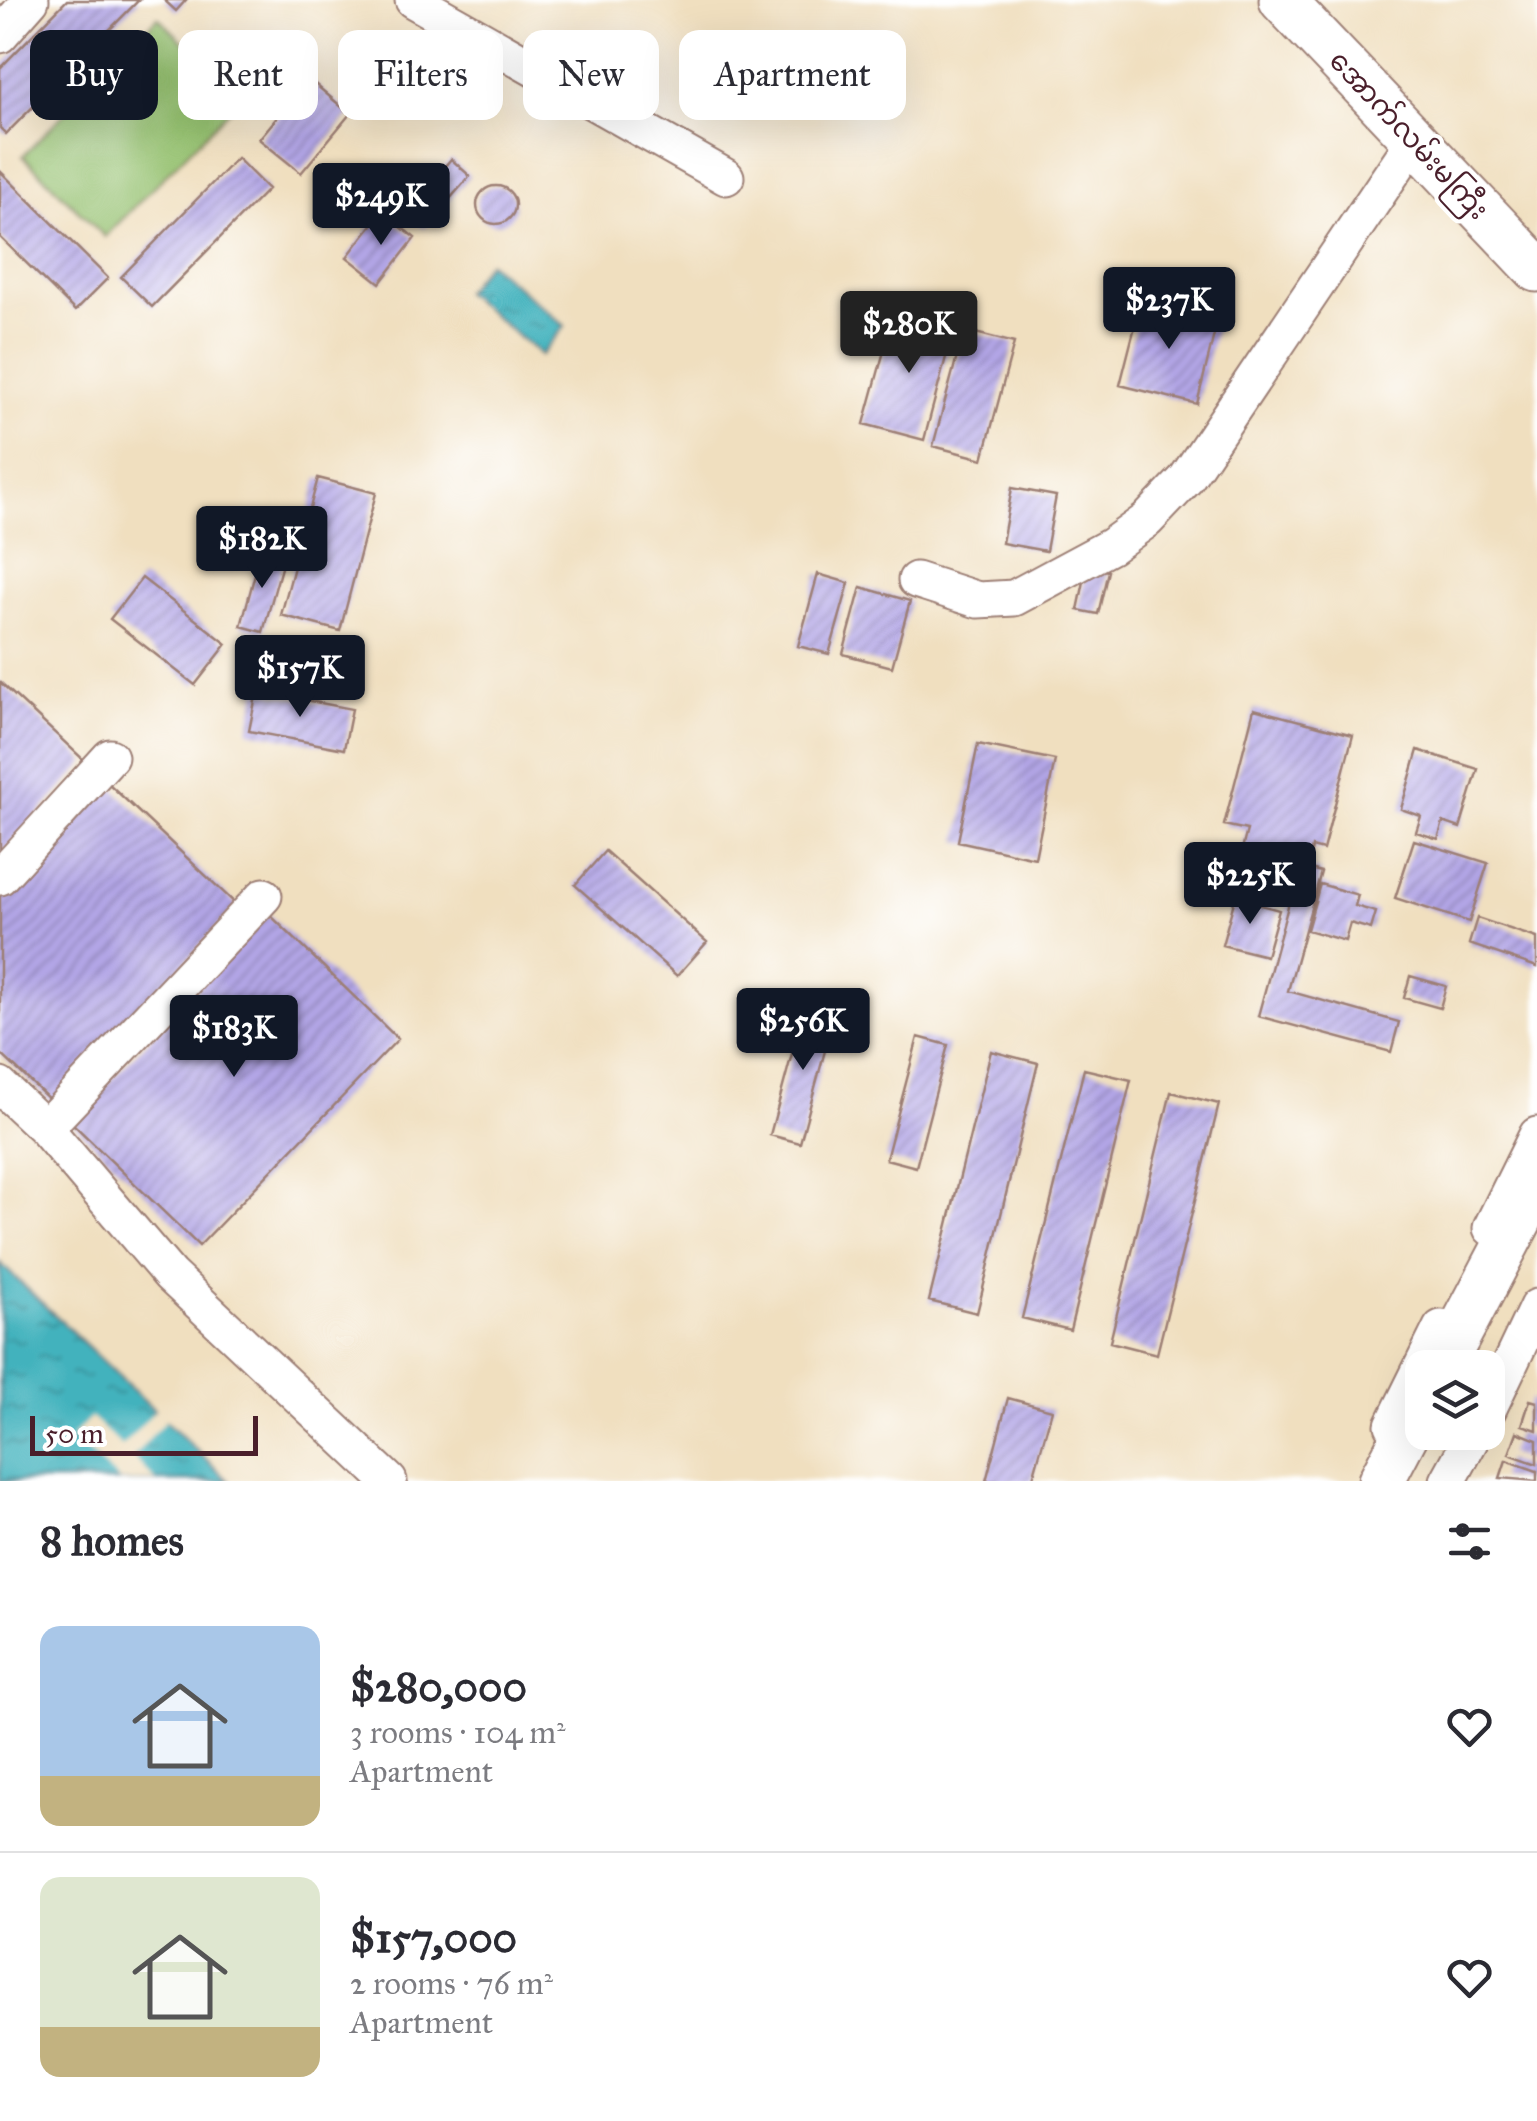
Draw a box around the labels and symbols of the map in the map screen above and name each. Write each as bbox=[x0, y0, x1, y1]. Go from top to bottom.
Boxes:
street label: အောက်လမ်းမကြီး bbox=[1318, 43, 1497, 230]
pin: $249K bbox=[311, 163, 451, 248]
pin: $237K bbox=[1099, 267, 1239, 352]
pin: $280K bbox=[839, 291, 979, 376]
pin: $182K bbox=[192, 506, 332, 591]
pin: $157K bbox=[230, 635, 370, 720]
pin: $225K bbox=[1180, 842, 1320, 927]
pin: $256K bbox=[733, 988, 873, 1073]
pin: $183K bbox=[164, 995, 304, 1080]
scale bar bbox=[30, 1411, 258, 1456]

